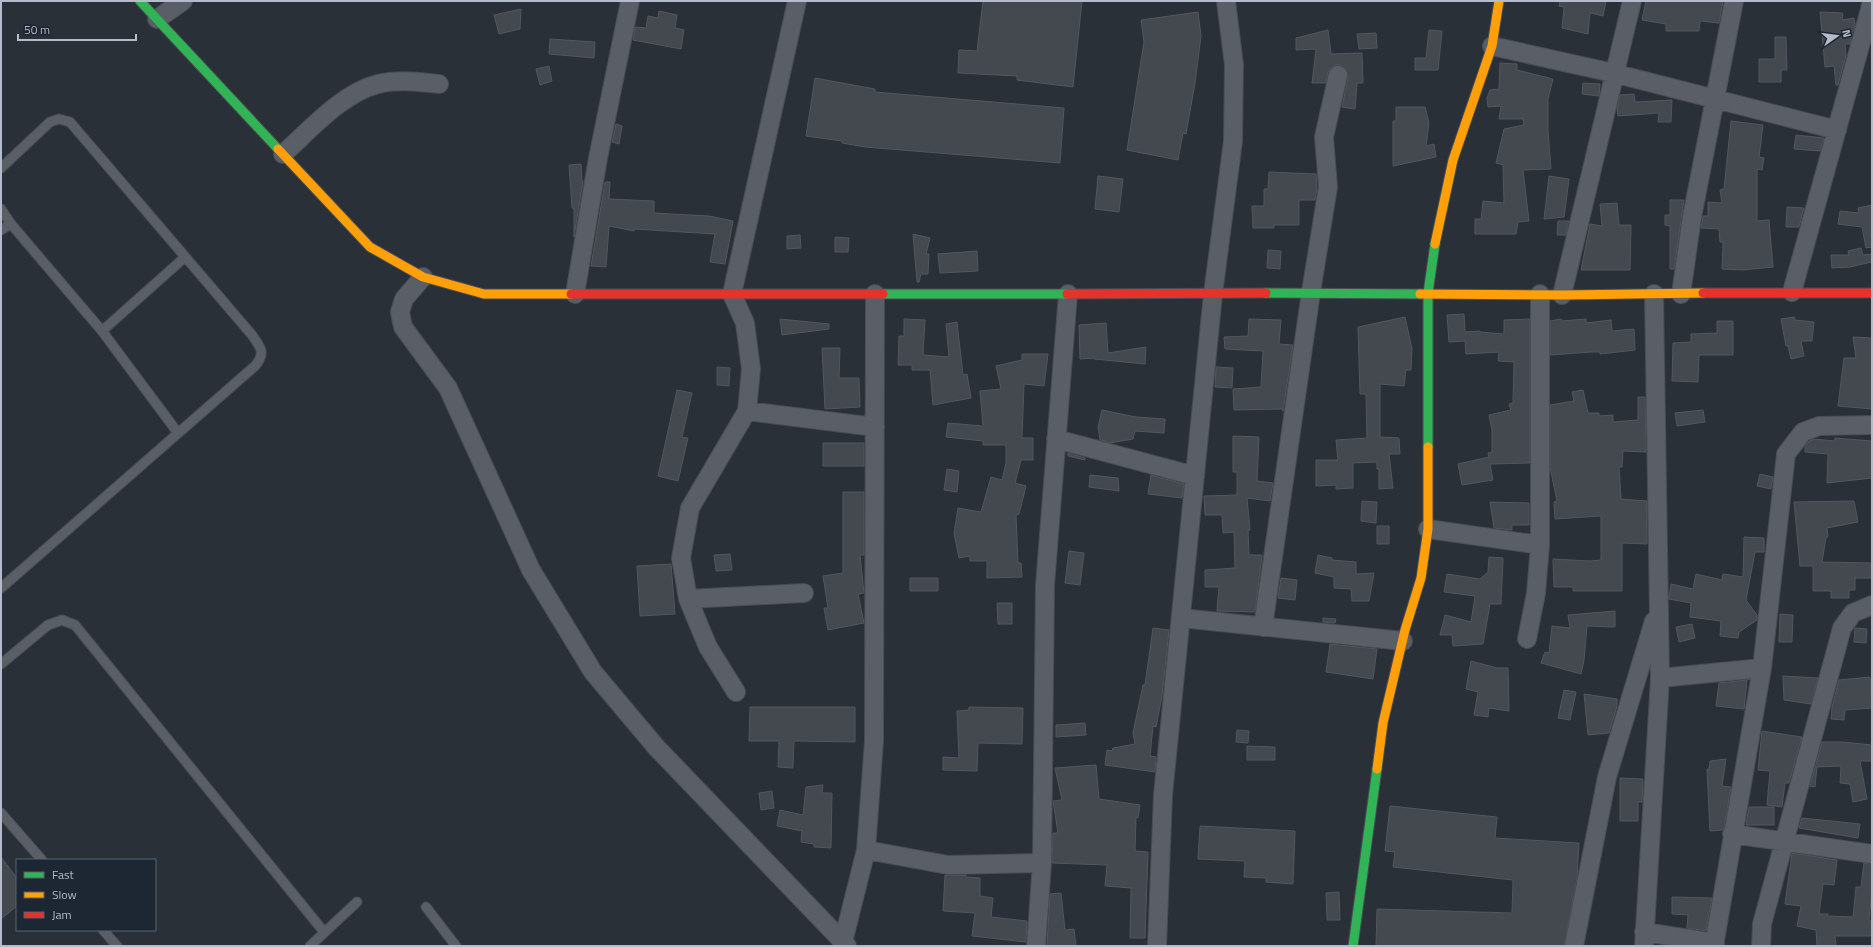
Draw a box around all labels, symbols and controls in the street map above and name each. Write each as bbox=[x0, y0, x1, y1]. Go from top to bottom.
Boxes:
scale bar bbox=[18, 16, 136, 42]
north arrow bbox=[1817, 16, 1857, 56]
text: 50 m bbox=[24, 20, 50, 39]
text: N bbox=[1838, 28, 1855, 39]
legend bbox=[16, 859, 156, 931]
text: Fast bbox=[52, 865, 75, 884]
text: Slow bbox=[52, 885, 77, 904]
text: Jam bbox=[52, 905, 72, 924]

